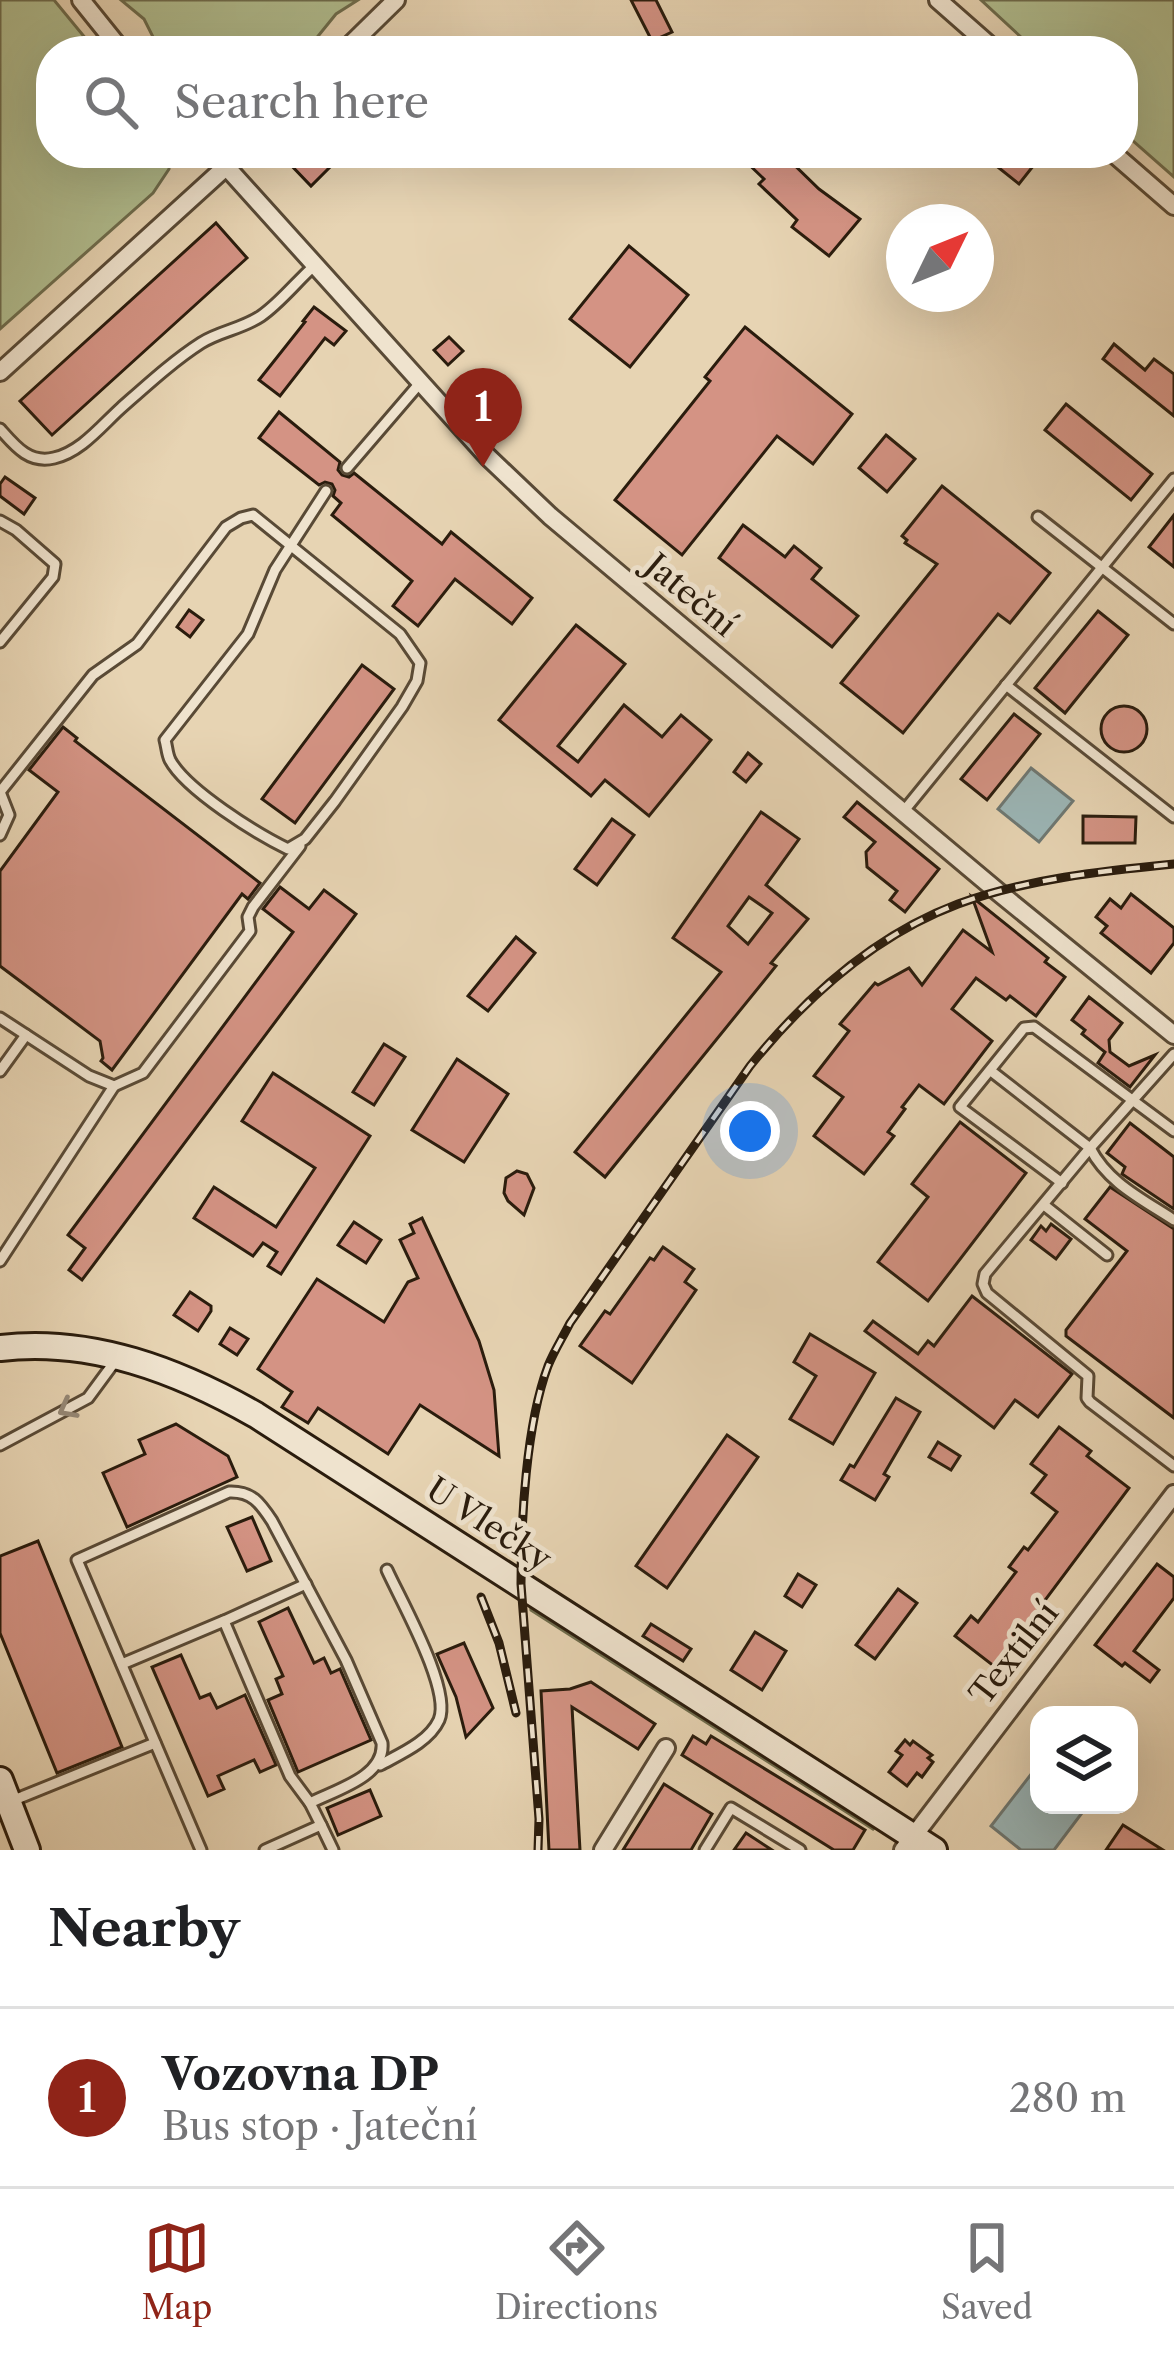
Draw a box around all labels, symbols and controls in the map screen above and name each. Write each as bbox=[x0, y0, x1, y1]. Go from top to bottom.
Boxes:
search box bbox=[36, 36, 1138, 168]
icon: search bbox=[78, 69, 144, 135]
text: Search here bbox=[174, 74, 429, 130]
north arrow bbox=[886, 204, 994, 312]
pin: 1 bbox=[444, 368, 522, 467]
street label: Jateční bbox=[633, 542, 745, 645]
your location bbox=[720, 1101, 780, 1161]
one-way arrow bbox=[59, 1395, 80, 1418]
street label: U Vlečky bbox=[419, 1469, 560, 1580]
street label: Textilní bbox=[961, 1593, 1067, 1713]
map controls bbox=[1030, 1706, 1138, 1814]
button: layers bbox=[1030, 1706, 1138, 1814]
text: Nearby bbox=[48, 1897, 240, 1959]
text: Vozovna DP bbox=[162, 2046, 439, 2102]
text: 1 bbox=[78, 2074, 96, 2122]
text: 280 m bbox=[1009, 2074, 1126, 2122]
text: Bus stop · Jateční bbox=[162, 2102, 478, 2150]
tab: Map bbox=[141, 2215, 212, 2328]
tab: Directions bbox=[495, 2215, 658, 2328]
tab: Saved bbox=[941, 2215, 1033, 2328]

